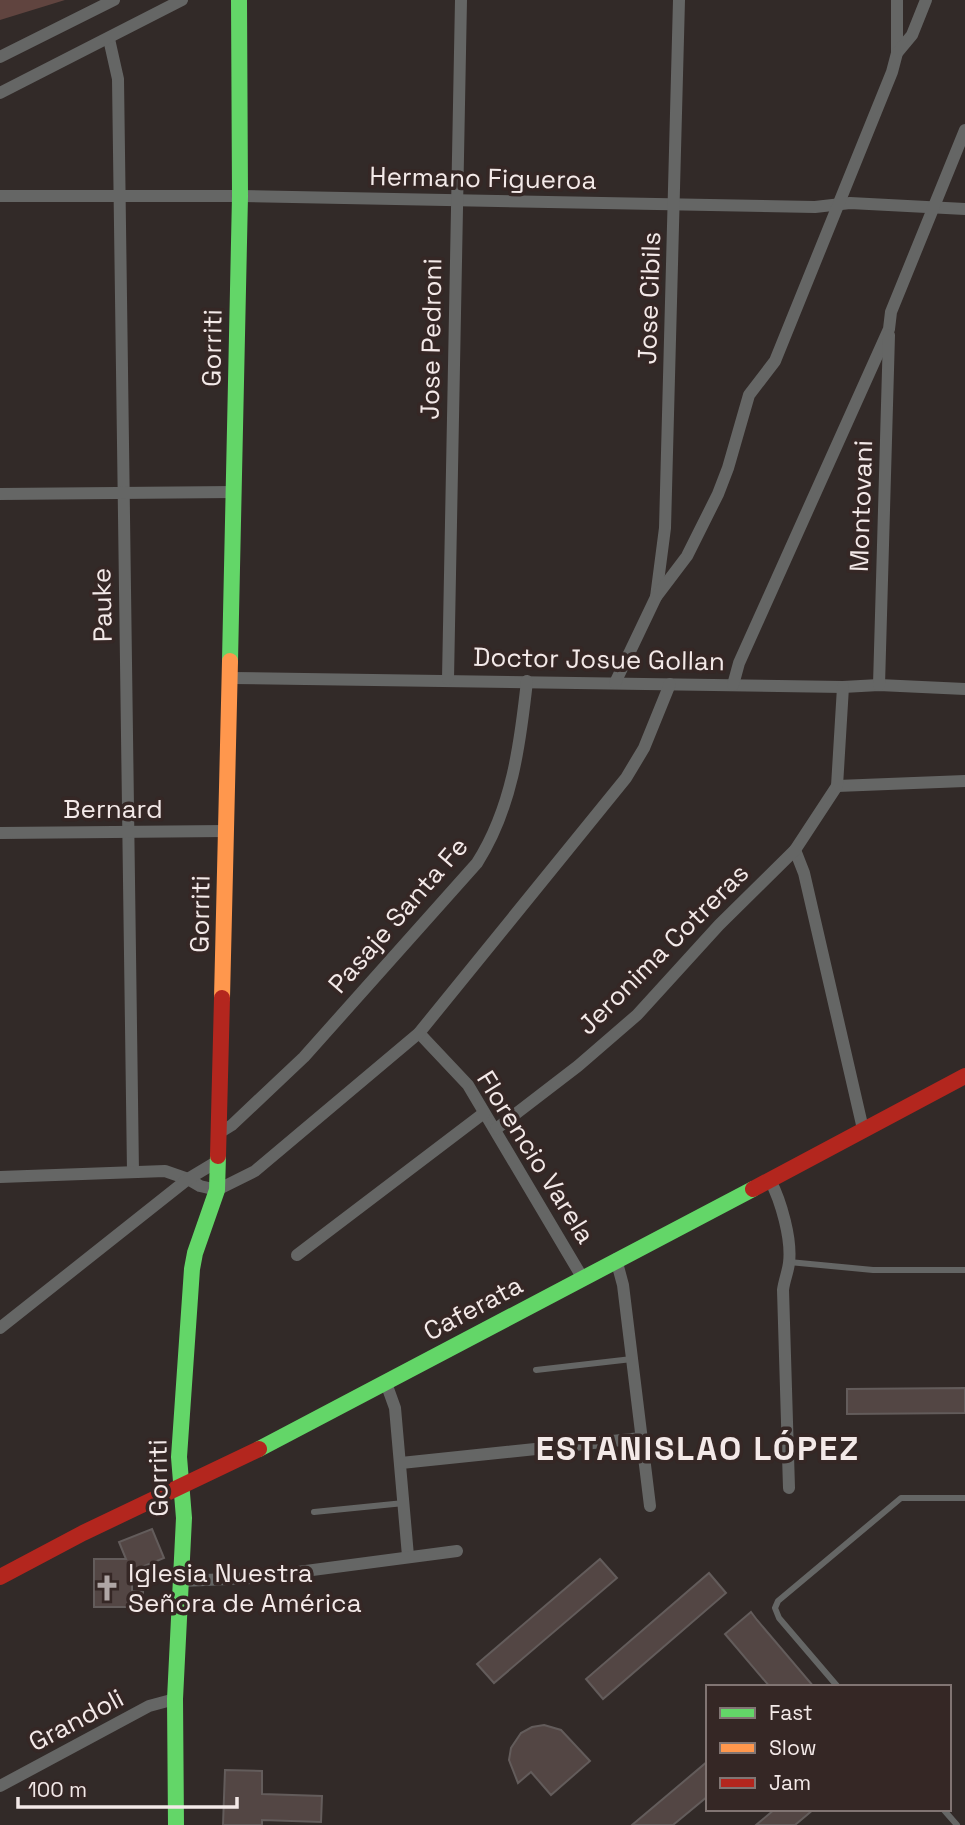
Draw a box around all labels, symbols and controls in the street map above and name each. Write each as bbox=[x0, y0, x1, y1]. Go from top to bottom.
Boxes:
street label: Hermano Figueroa bbox=[369, 159, 597, 197]
street label: Jose Cibils bbox=[630, 231, 668, 365]
street label: Jose Pedroni bbox=[413, 258, 449, 420]
street label: Gorriti bbox=[194, 309, 230, 387]
street label: Montovani bbox=[842, 439, 880, 573]
street label: Pauke bbox=[84, 567, 120, 643]
street label: Doctor Josue Gollan bbox=[473, 640, 725, 678]
street label: Bernard bbox=[63, 792, 163, 826]
street label: Pasaje Santa Fe bbox=[321, 830, 475, 1000]
street label: Jeronima Cotreras bbox=[570, 856, 756, 1042]
street label: Gorriti bbox=[182, 875, 218, 953]
street label: Florencio Varela bbox=[469, 1064, 603, 1250]
street label: Caferata bbox=[418, 1268, 528, 1348]
district label: ESTANISLAO LÓPEZ bbox=[536, 1428, 860, 1470]
street label: Gorriti bbox=[140, 1439, 176, 1517]
place label: Iglesia Nuestra Señora de América bbox=[128, 1556, 362, 1620]
church icon: Iglesia Nuestra Señora de América bbox=[92, 1573, 122, 1603]
street label: Grandoli bbox=[23, 1681, 129, 1759]
legend bbox=[706, 1685, 951, 1811]
text: Fast bbox=[769, 1699, 813, 1726]
text: Slow bbox=[769, 1734, 817, 1761]
scale bar bbox=[18, 1766, 236, 1810]
text: Jam bbox=[769, 1769, 811, 1796]
text: 100 m bbox=[28, 1776, 87, 1803]

